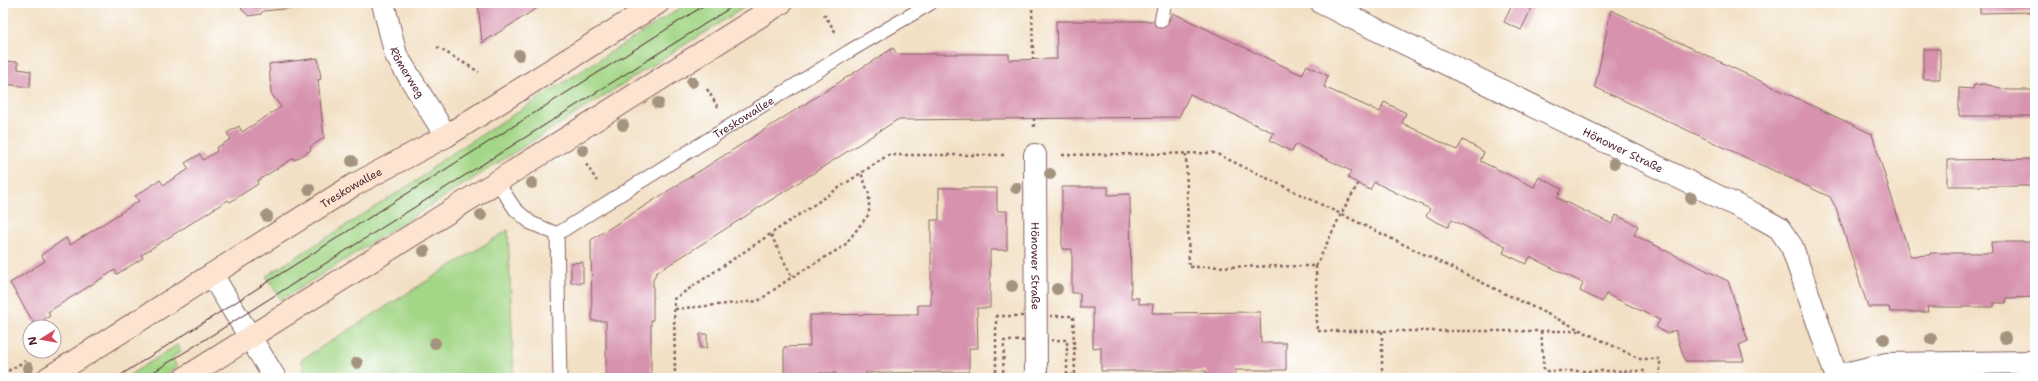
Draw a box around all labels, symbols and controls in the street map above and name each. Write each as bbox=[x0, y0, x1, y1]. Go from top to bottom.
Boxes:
street label: Römerweg bbox=[386, 45, 428, 101]
street label: Treskowallee bbox=[710, 93, 777, 142]
street label: Hönower Straße bbox=[1580, 124, 1666, 176]
street label: Treskowallee bbox=[318, 164, 385, 212]
street label: Hönower Straße bbox=[1027, 222, 1043, 310]
north arrow bbox=[22, 319, 62, 359]
text: N bbox=[24, 335, 41, 347]

